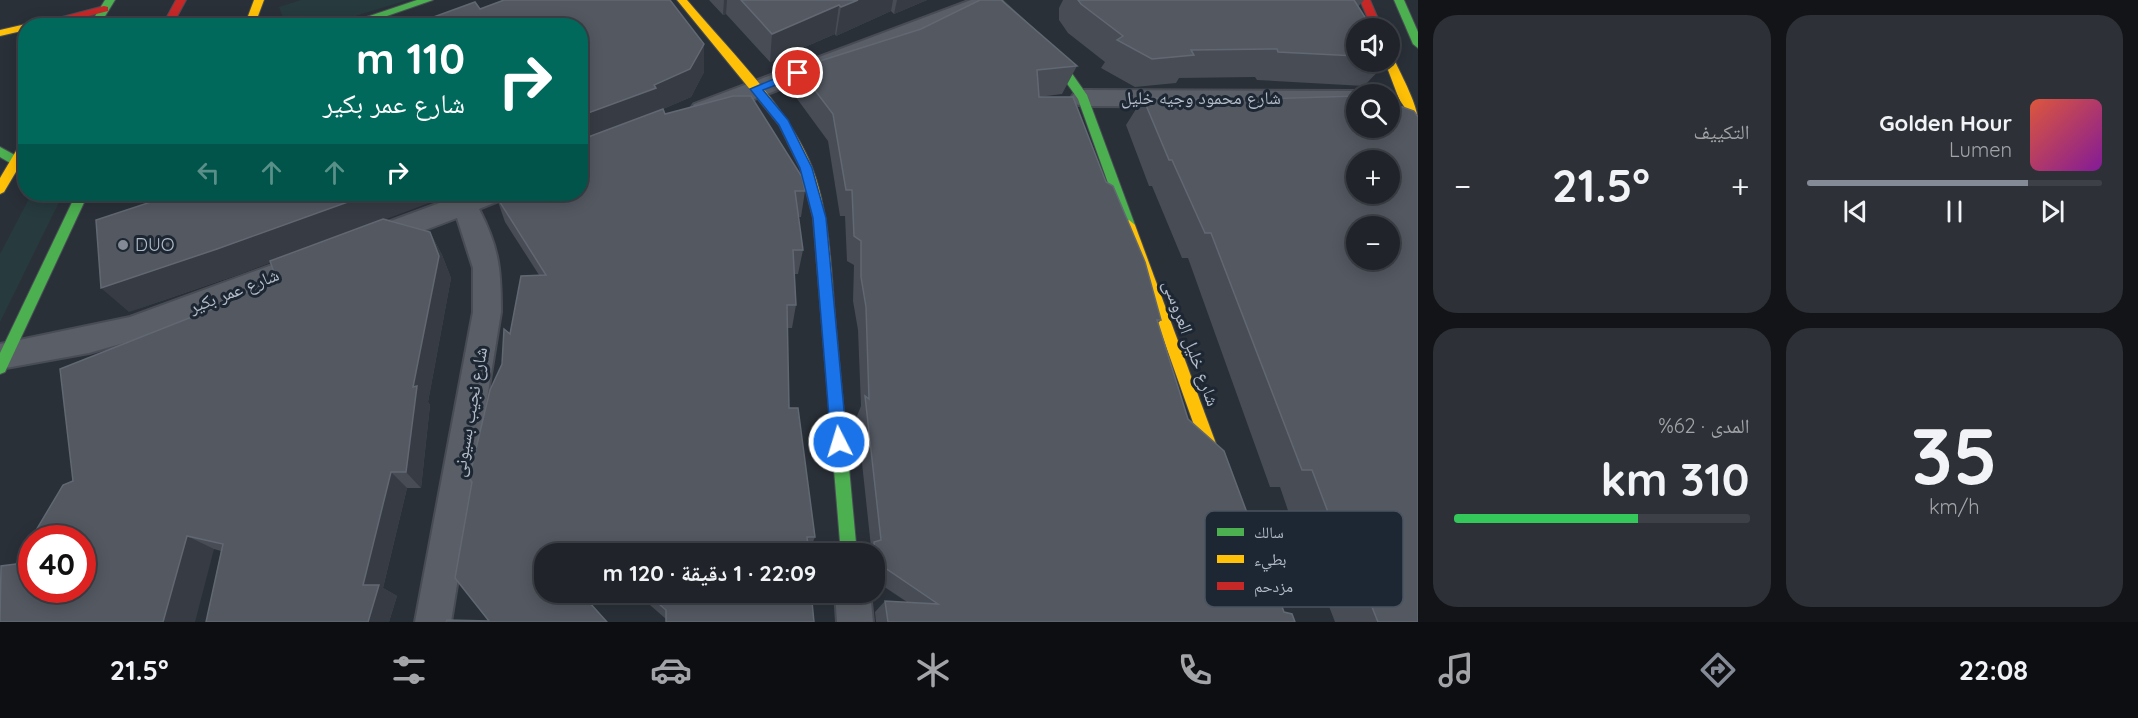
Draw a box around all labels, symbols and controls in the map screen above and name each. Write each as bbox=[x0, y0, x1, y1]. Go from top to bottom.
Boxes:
map controls bbox=[1346, 18, 1400, 270]
button: sound bbox=[1346, 18, 1400, 72]
text: 110 m bbox=[356, 32, 465, 85]
icon: right bbox=[486, 42, 564, 120]
pin bbox=[772, 47, 823, 98]
icon: arrive bbox=[781, 56, 814, 89]
button: search bbox=[1346, 84, 1400, 138]
text: شارع عمر بكير bbox=[323, 86, 465, 120]
street label: شارع محمود وجيه خليل bbox=[1121, 86, 1281, 109]
text: Golden Hour bbox=[1879, 109, 2012, 137]
text: التكييف bbox=[1693, 119, 1750, 144]
text: Lumen bbox=[1949, 137, 2012, 162]
button: + bbox=[1346, 150, 1400, 204]
icon: left bbox=[192, 156, 225, 189]
icon: ahead bbox=[255, 156, 288, 189]
icon: ahead bbox=[318, 156, 351, 189]
icon: right bbox=[381, 156, 414, 189]
text: 21.5° bbox=[1552, 157, 1650, 213]
text: − bbox=[1454, 165, 1471, 206]
text: + bbox=[1731, 165, 1749, 206]
icon: previous bbox=[1839, 195, 1872, 228]
icon: pause bbox=[1938, 195, 1971, 228]
icon: next bbox=[2036, 195, 2069, 228]
button: − bbox=[1346, 216, 1400, 270]
place label: DUO bbox=[135, 233, 175, 256]
marker: DUO bbox=[116, 238, 130, 252]
street label: شارع عمر بكير bbox=[185, 263, 282, 319]
street label: شارع خليل العروسى bbox=[1158, 277, 1225, 409]
street label: شارع نجيب بسيونى bbox=[447, 345, 492, 479]
text: 35 bbox=[1911, 406, 1998, 504]
position arrow bbox=[807, 410, 871, 474]
text: المدى · 62% bbox=[1658, 413, 1750, 438]
text: 310 km bbox=[1600, 451, 1750, 507]
text: km/h bbox=[1929, 494, 1980, 519]
legend bbox=[1205, 511, 1403, 607]
text: سالك bbox=[1254, 522, 1284, 542]
speed limit sign: 40 bbox=[18, 525, 96, 603]
text: بطيء bbox=[1254, 549, 1286, 572]
text: 22:09 · 1 دقيقة · 120 m bbox=[603, 559, 816, 587]
text: مزدحم bbox=[1254, 576, 1293, 597]
icon: filters bbox=[388, 649, 430, 691]
icon: car bbox=[650, 649, 692, 691]
icon: climate bbox=[912, 649, 954, 691]
icon: phone bbox=[1174, 649, 1216, 691]
icon: music bbox=[1435, 649, 1477, 691]
icon: directions bbox=[1697, 649, 1739, 691]
text: 21.5° bbox=[110, 653, 169, 687]
text: 22:08 bbox=[1959, 653, 2028, 687]

